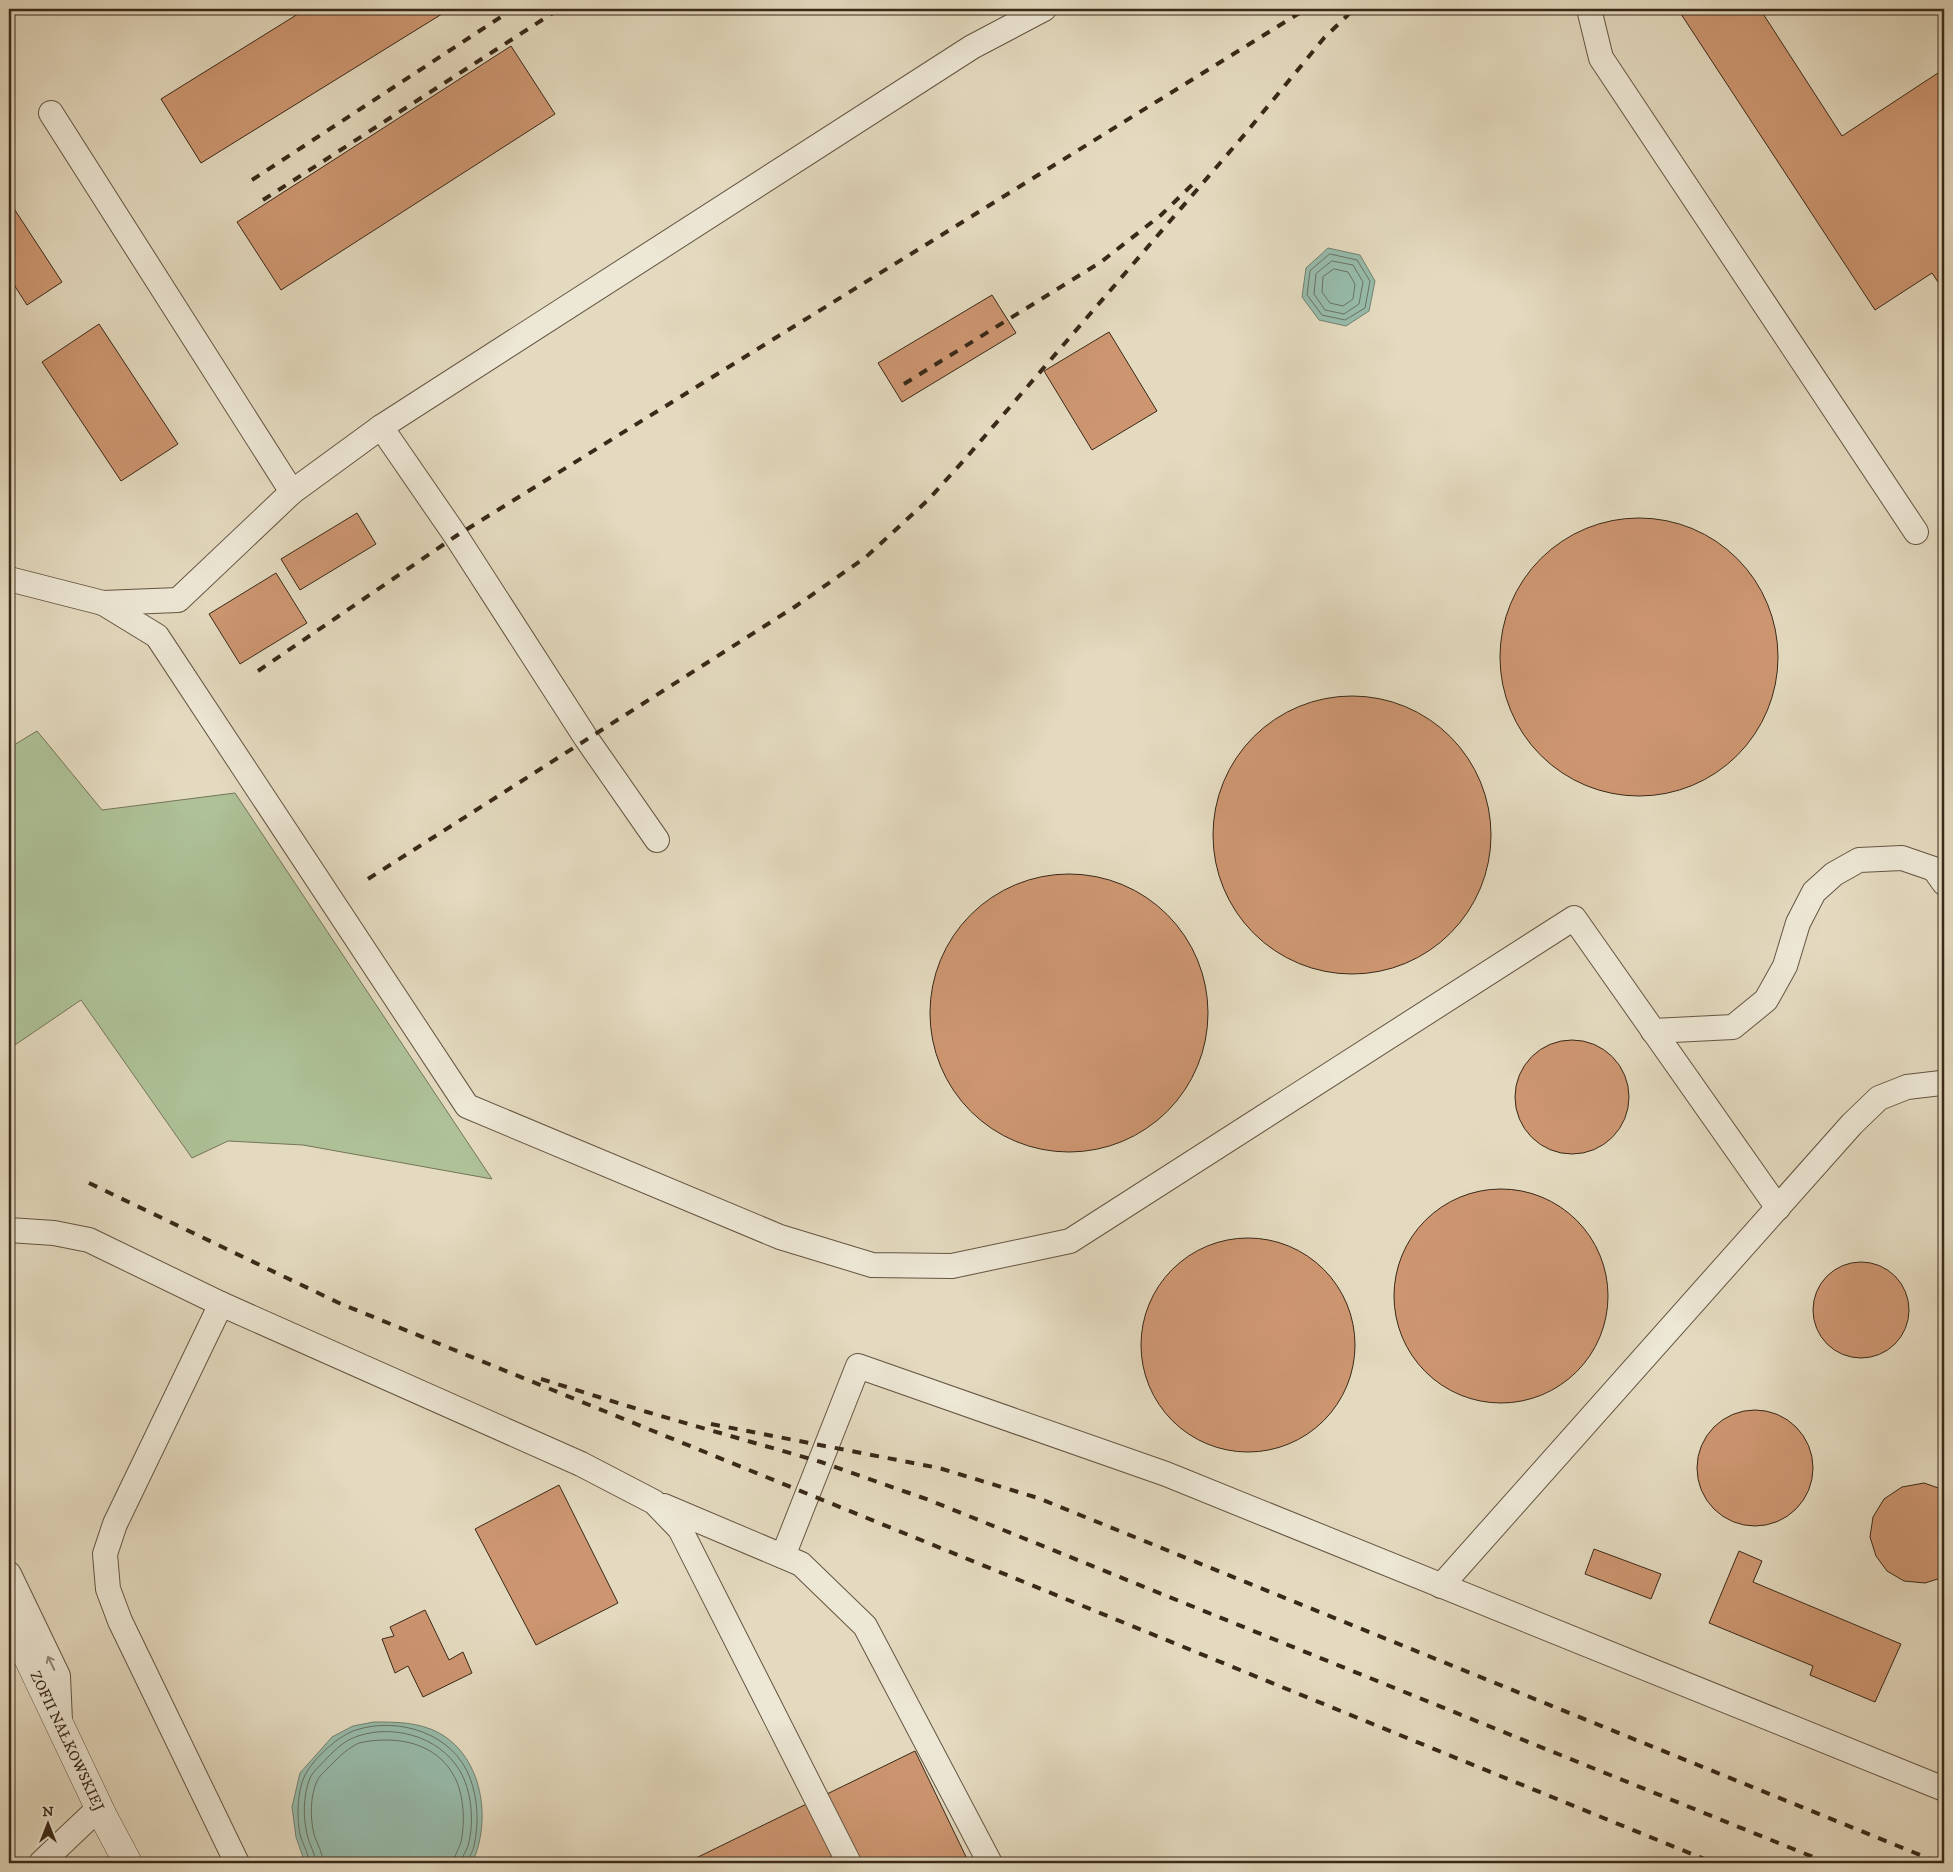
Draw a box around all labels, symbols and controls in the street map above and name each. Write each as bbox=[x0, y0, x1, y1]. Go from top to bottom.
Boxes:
one-way arrow bbox=[46, 1656, 55, 1671]
street label: ZOFII NAŁKOWSKIEJ bbox=[26, 1668, 110, 1814]
north arrow bbox=[22, 1800, 72, 1850]

